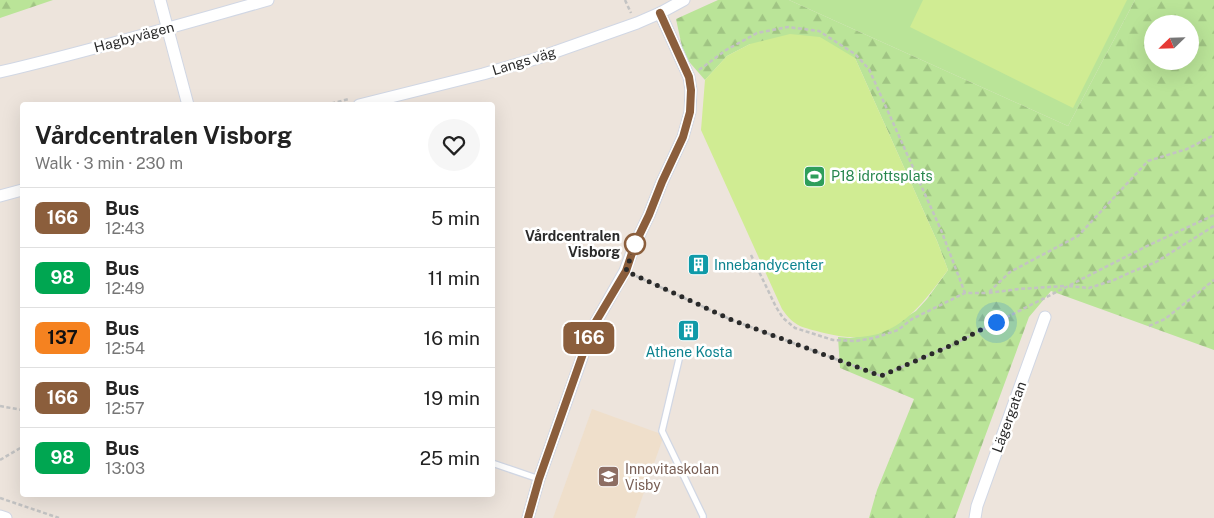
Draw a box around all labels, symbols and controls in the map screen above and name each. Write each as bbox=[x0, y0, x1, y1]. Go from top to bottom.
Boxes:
north arrow bbox=[1144, 15, 1199, 70]
map controls bbox=[1144, 15, 1199, 70]
street label: Hagbyvägen bbox=[92, 19, 176, 55]
street label: Langs väg bbox=[490, 44, 558, 78]
button: heart bbox=[428, 119, 480, 171]
text: Vårdcentralen Visborg bbox=[35, 121, 292, 149]
text: Walk · 3 min · 230 m bbox=[35, 154, 183, 173]
sports icon: P18 idrottsplats bbox=[803, 164, 827, 188]
place label: P18 idrottsplats bbox=[831, 168, 933, 184]
text: Bus bbox=[105, 197, 139, 219]
text: 166 bbox=[47, 207, 78, 228]
text: 5 min bbox=[431, 207, 480, 229]
text: 12:43 bbox=[105, 219, 145, 238]
place label: Vårdcentralen Visborg bbox=[525, 228, 620, 260]
marker: Vårdcentralen Visborg bbox=[624, 233, 646, 255]
building icon: Innebandycenter bbox=[686, 253, 710, 277]
text: Bus bbox=[105, 257, 139, 279]
place label: Innebandycenter bbox=[714, 257, 824, 273]
text: 98 bbox=[51, 267, 74, 288]
text: 11 min bbox=[428, 267, 480, 289]
text: 12:49 bbox=[105, 279, 145, 298]
your location bbox=[984, 310, 1009, 335]
text: Bus bbox=[105, 317, 139, 339]
building icon: Athene Kosta bbox=[677, 318, 701, 342]
line badge: 166 bbox=[560, 322, 618, 354]
text: 137 bbox=[47, 327, 78, 348]
text: 16 min bbox=[424, 327, 480, 349]
text: 166 bbox=[573, 327, 605, 348]
text: 12:54 bbox=[105, 339, 145, 358]
place label: Athene Kosta bbox=[645, 344, 733, 360]
text: Bus bbox=[105, 377, 139, 399]
street label: Lägergatan bbox=[989, 379, 1029, 455]
text: 166 bbox=[47, 387, 78, 408]
text: 19 min bbox=[424, 387, 480, 409]
text: 12:57 bbox=[105, 399, 145, 418]
text: Bus bbox=[105, 437, 139, 459]
text: 98 bbox=[51, 447, 74, 468]
text: 25 min bbox=[420, 447, 480, 469]
text: 13:03 bbox=[105, 459, 145, 478]
place label: Innovitaskolan Visby bbox=[625, 461, 719, 493]
school or university icon: Innovitaskolan Visby bbox=[597, 465, 621, 489]

